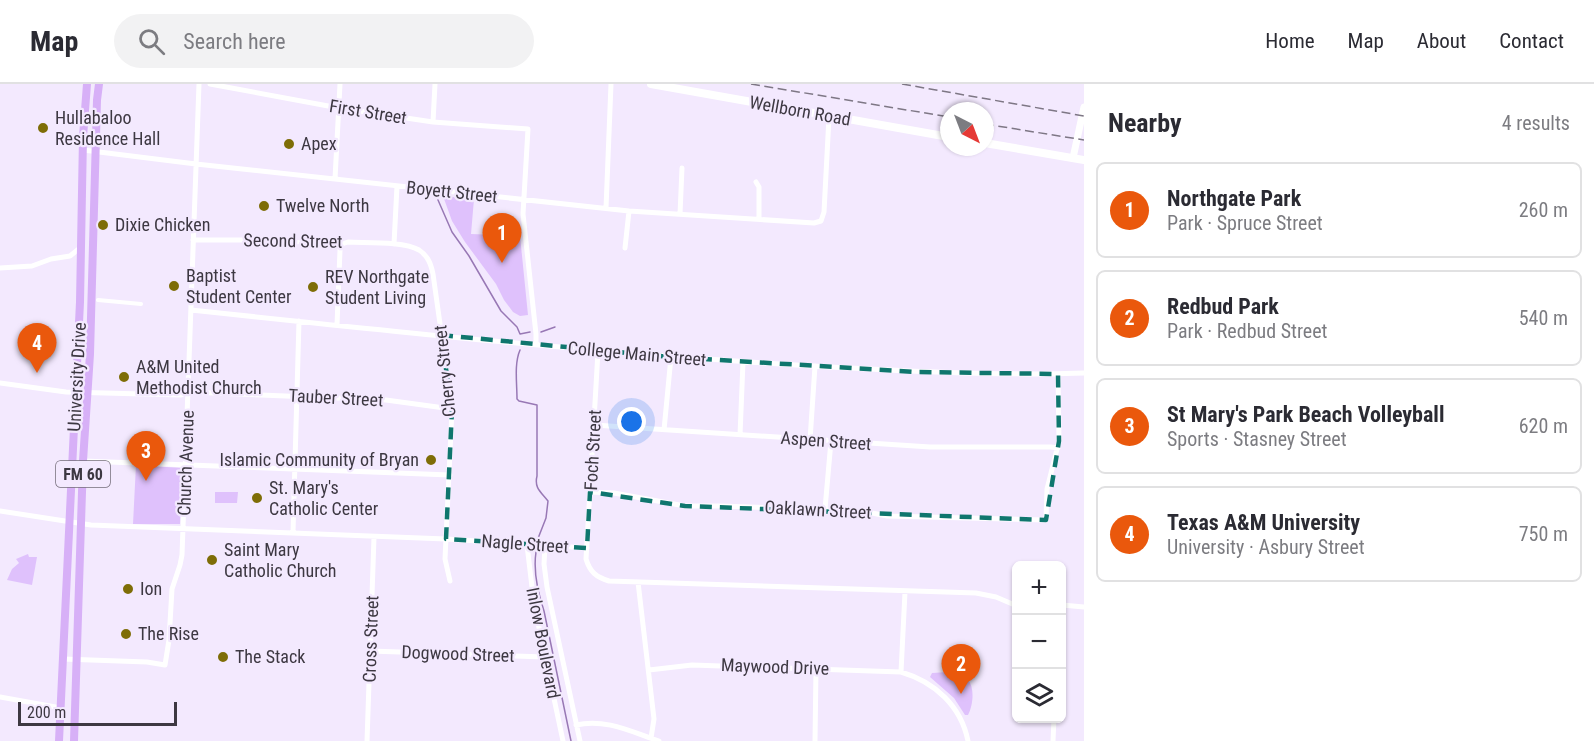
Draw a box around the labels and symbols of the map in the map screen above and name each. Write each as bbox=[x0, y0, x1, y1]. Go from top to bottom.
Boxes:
street label: Wellborn Road bbox=[748, 91, 852, 130]
street label: First Street bbox=[328, 95, 408, 128]
north arrow bbox=[940, 102, 994, 156]
place label: Hullabaloo Residence Hall bbox=[55, 107, 160, 149]
marker: Hullabaloo Residence Hall bbox=[36, 121, 50, 135]
place label: Apex bbox=[301, 133, 337, 154]
marker: Apex bbox=[282, 137, 296, 151]
street label: Boyett Street bbox=[405, 176, 499, 207]
place label: Twelve North bbox=[276, 195, 369, 216]
marker: Twelve North bbox=[257, 199, 271, 213]
place label: Dixie Chicken bbox=[115, 214, 210, 235]
pin: 1 bbox=[482, 214, 522, 263]
marker: Dixie Chicken bbox=[96, 218, 110, 232]
street label: Second Street bbox=[243, 229, 343, 252]
place label: Baptist Student Center bbox=[186, 265, 292, 307]
place label: REV Northgate Student Living bbox=[325, 266, 429, 308]
marker: Baptist Student Center bbox=[167, 279, 181, 293]
marker: REV Northgate Student Living bbox=[306, 280, 320, 294]
street label: University Drive bbox=[63, 322, 90, 432]
pin: 4 bbox=[18, 324, 57, 373]
street label: Cherry Street bbox=[429, 324, 460, 418]
street label: College Main Street bbox=[567, 337, 707, 370]
place label: A&M United Methodist Church bbox=[136, 356, 262, 398]
marker: A&M United Methodist Church bbox=[117, 370, 131, 384]
street label: Tauber Street bbox=[288, 385, 384, 410]
your location bbox=[617, 407, 646, 436]
street label: Foch Street bbox=[580, 409, 605, 491]
street label: Church Avenue bbox=[173, 410, 198, 516]
street label: Aspen Street bbox=[780, 427, 872, 454]
pin: 3 bbox=[126, 432, 166, 481]
place label: Islamic Community of Bryan bbox=[220, 449, 419, 470]
marker: Islamic Community of Bryan bbox=[424, 453, 438, 467]
road number: FM 60 bbox=[56, 461, 110, 487]
place label: St. Mary's Catholic Center bbox=[269, 477, 379, 519]
marker: St. Mary's Catholic Center bbox=[250, 491, 264, 505]
street label: Oaklawn Street bbox=[764, 496, 872, 523]
street label: Nagle Street bbox=[481, 530, 569, 557]
place label: Saint Mary Catholic Church bbox=[224, 539, 337, 581]
marker: Saint Mary Catholic Church bbox=[205, 553, 219, 567]
place label: Ion bbox=[140, 578, 162, 599]
marker: Ion bbox=[121, 582, 135, 596]
street label: Inlow Boulevard bbox=[522, 586, 565, 700]
street label: Cross Street bbox=[358, 595, 383, 683]
place label: The Rise bbox=[138, 623, 199, 644]
marker: The Rise bbox=[119, 627, 133, 641]
street label: Dogwood Street bbox=[401, 641, 515, 666]
pin: 2 bbox=[942, 644, 980, 694]
place label: The Stack bbox=[235, 646, 305, 667]
marker: The Stack bbox=[216, 650, 230, 664]
street label: Maywood Drive bbox=[721, 654, 830, 679]
scale bar bbox=[18, 699, 177, 726]

